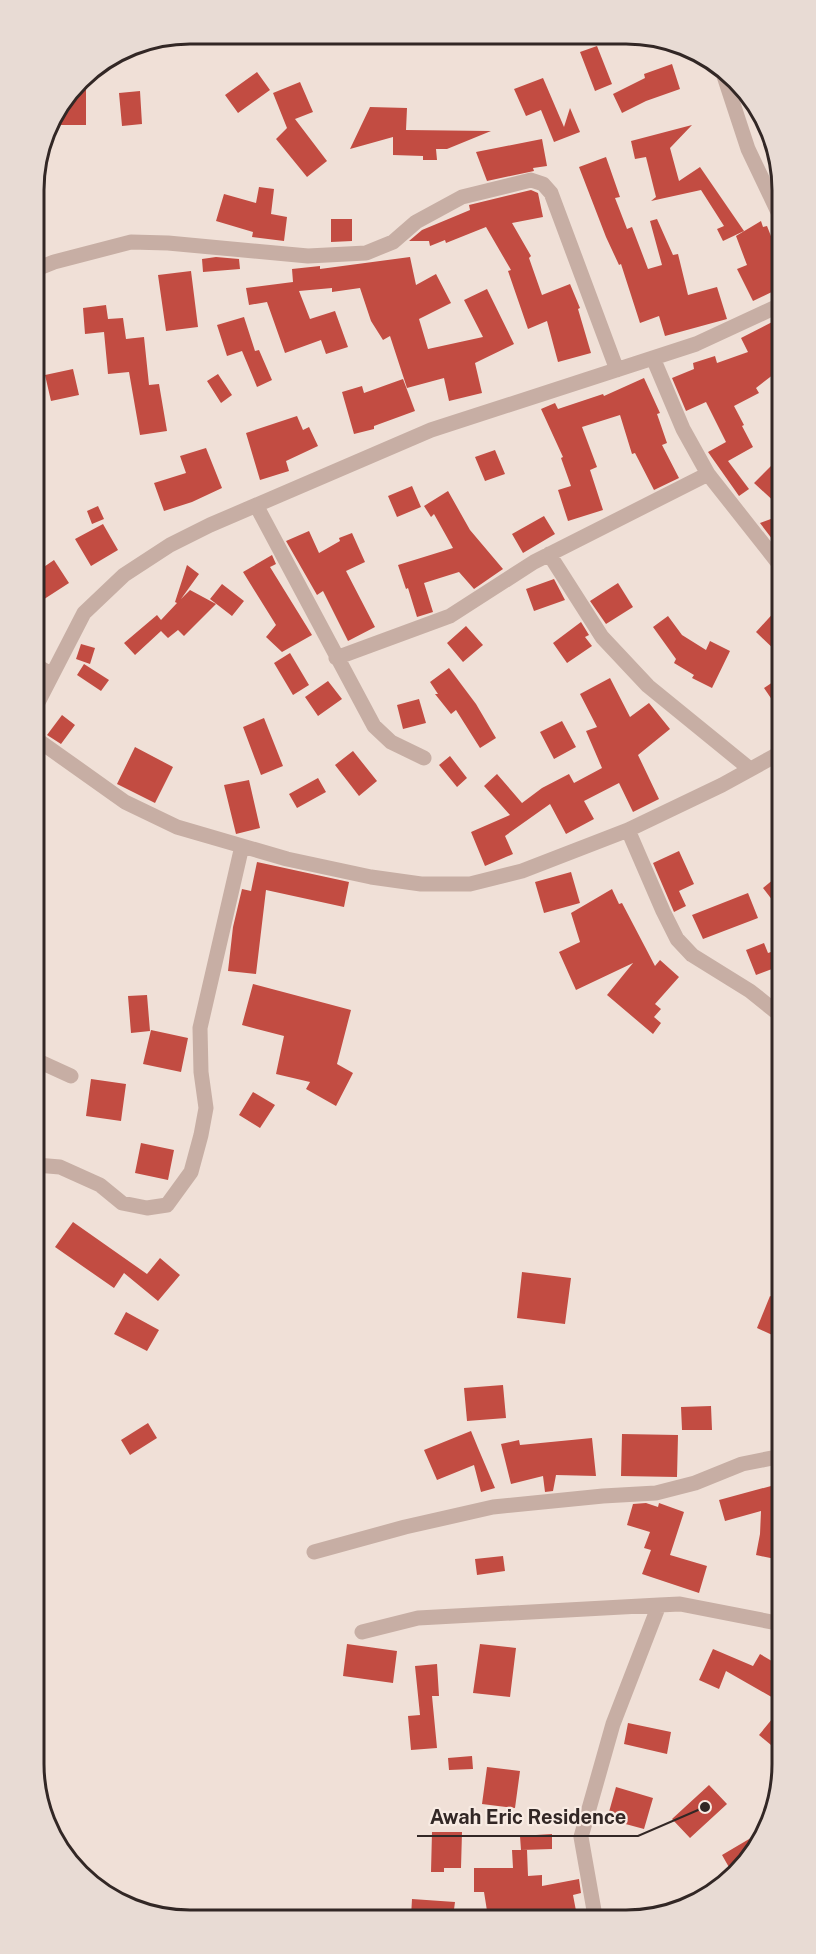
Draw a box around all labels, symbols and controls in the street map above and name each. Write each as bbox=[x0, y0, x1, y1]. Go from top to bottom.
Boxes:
callout: Awah Eric Residence bbox=[417, 1798, 638, 1836]
text: Awah Eric Residence bbox=[430, 1805, 626, 1829]

